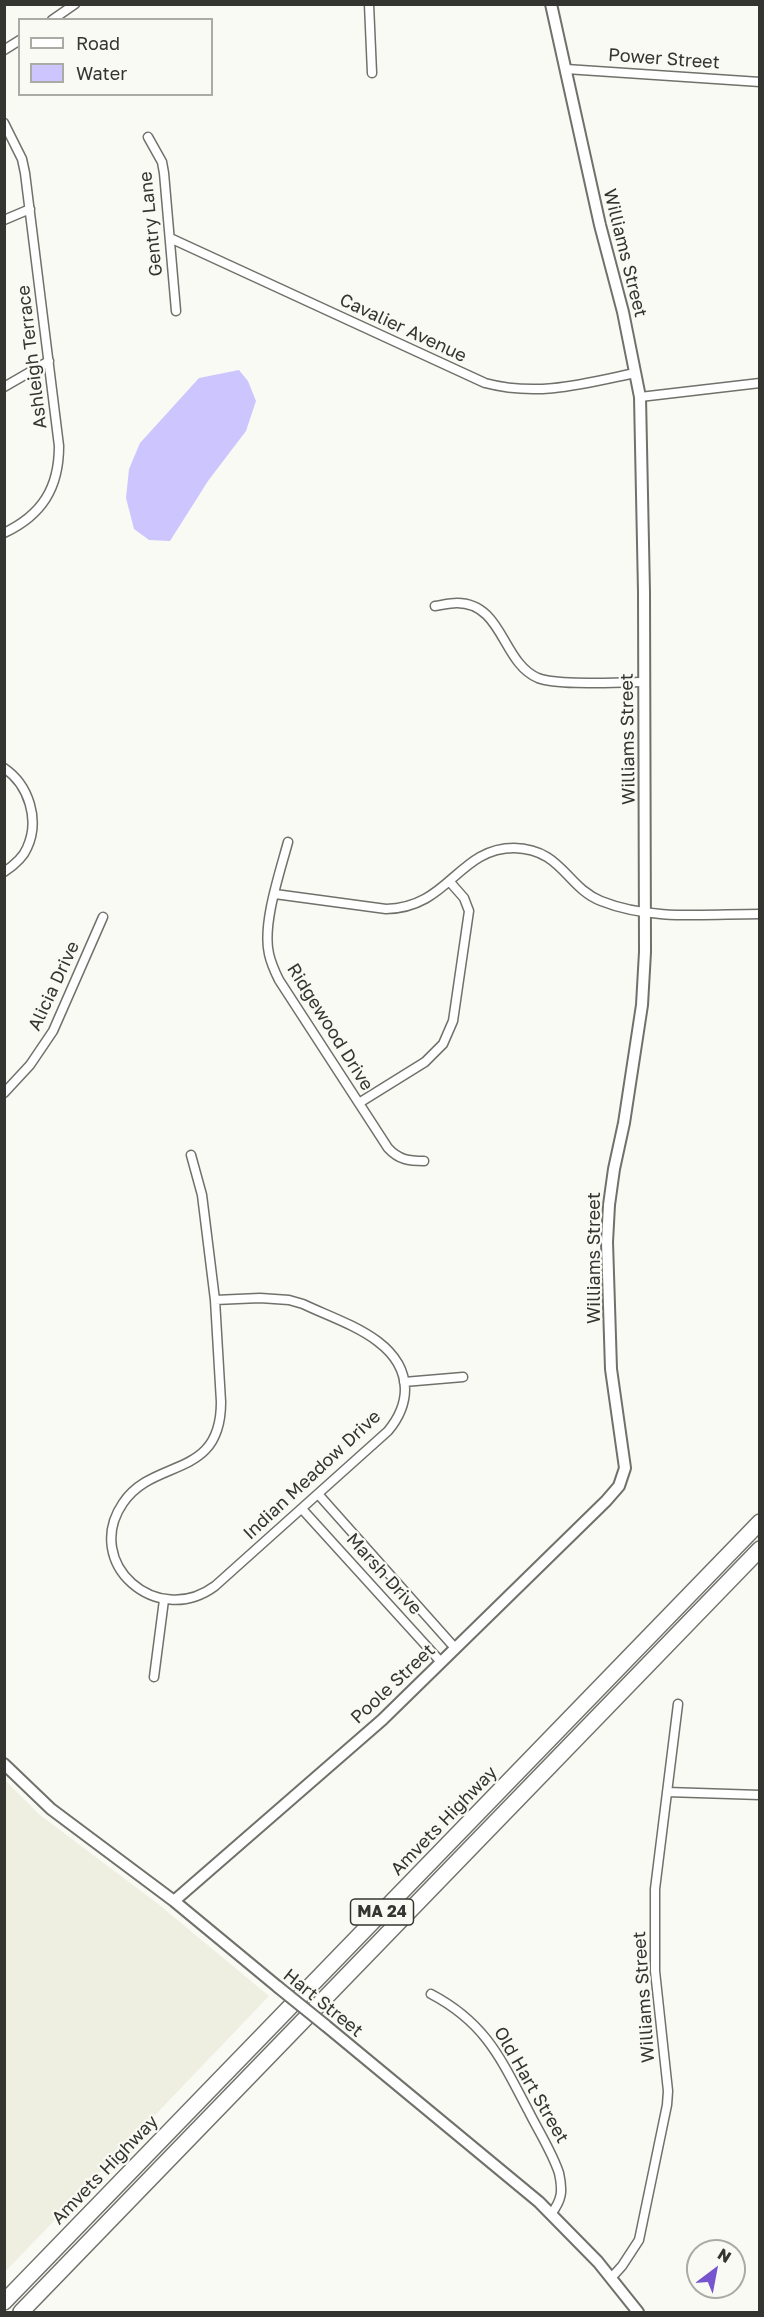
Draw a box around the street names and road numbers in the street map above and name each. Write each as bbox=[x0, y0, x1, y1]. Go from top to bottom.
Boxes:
street label: Power Street bbox=[607, 44, 721, 74]
street label: Gentry Lane bbox=[135, 170, 167, 278]
street label: Williams Street bbox=[599, 186, 651, 320]
street label: Ashleigh Terrace bbox=[12, 284, 52, 430]
street label: Cavalier Avenue bbox=[336, 289, 470, 367]
street label: Williams Street bbox=[616, 673, 640, 805]
street label: Alicia Drive bbox=[24, 938, 84, 1034]
street label: Ridgewood Drive bbox=[282, 960, 378, 1094]
street label: Williams Street bbox=[583, 1192, 605, 1324]
street label: Indian Meadow Drive bbox=[239, 1406, 385, 1544]
street label: Marsh Drive bbox=[342, 1529, 426, 1619]
street label: Poole Street bbox=[347, 1640, 439, 1728]
street label: Amvets Highway bbox=[386, 1762, 502, 1880]
road number: MA 24 bbox=[350, 1899, 413, 1925]
street label: Williams Street bbox=[629, 1930, 659, 2064]
street label: Hart Street bbox=[279, 1964, 367, 2042]
street label: Old Hart Street bbox=[489, 2023, 573, 2147]
street label: Amvets Highway bbox=[47, 2111, 163, 2229]

